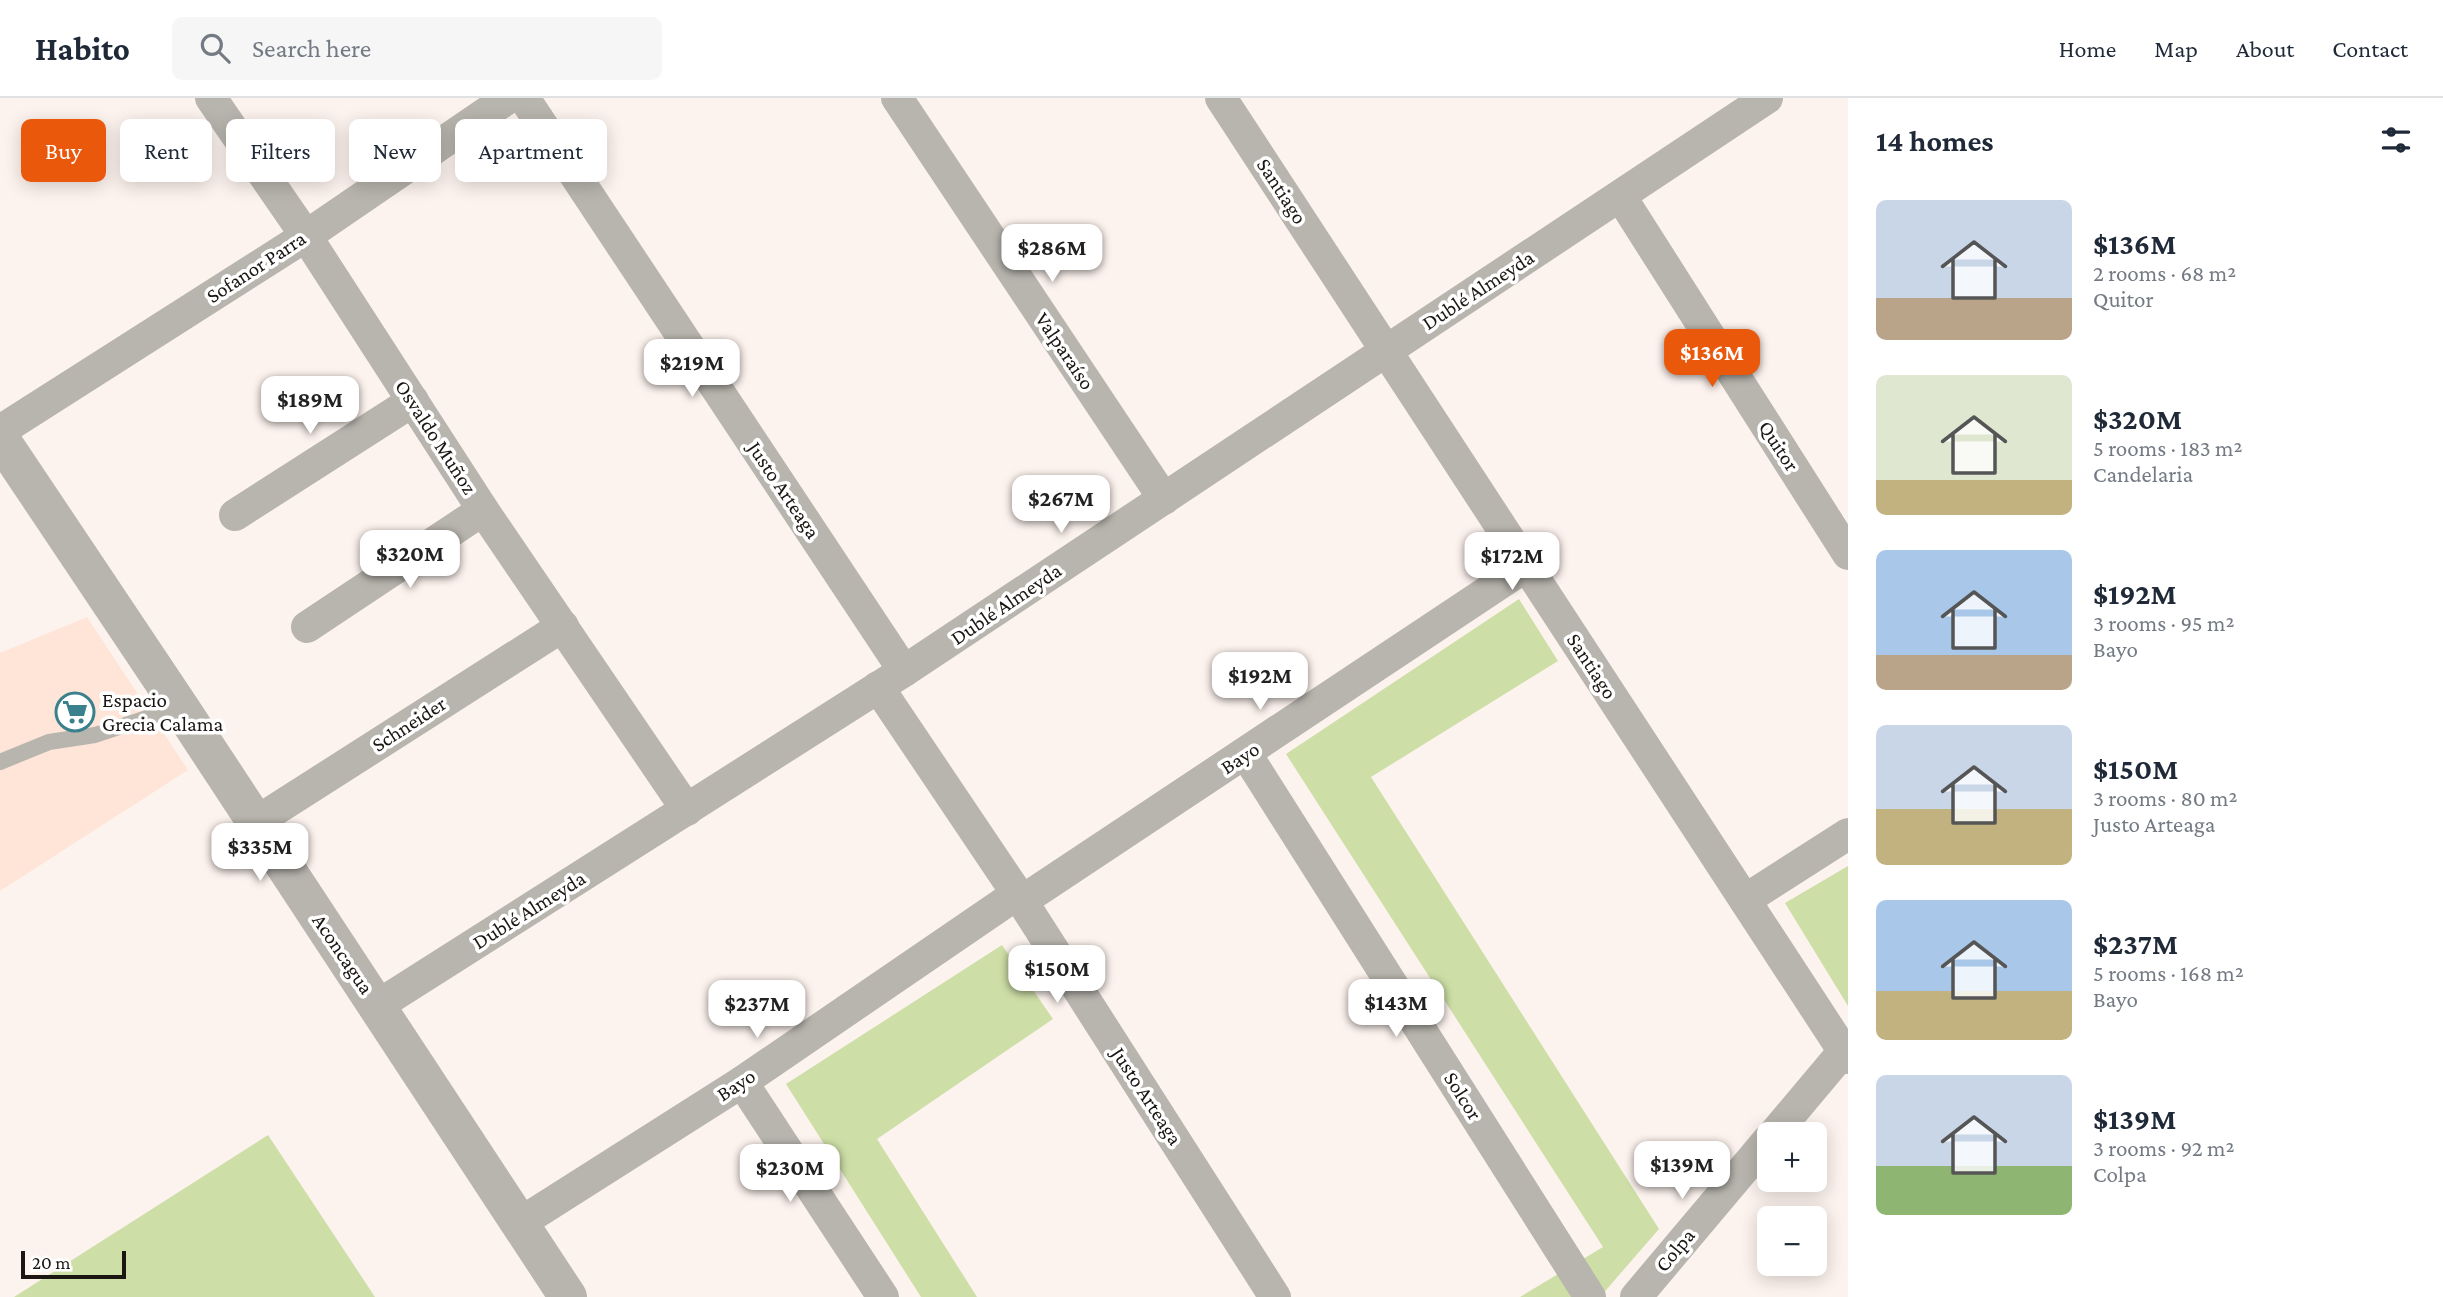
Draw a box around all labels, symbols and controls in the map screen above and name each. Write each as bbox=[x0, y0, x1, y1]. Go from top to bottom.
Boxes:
search box bbox=[172, 17, 662, 80]
icon: search bbox=[196, 29, 234, 67]
text: Habito bbox=[35, 30, 130, 67]
text: Search here bbox=[252, 34, 371, 63]
text: Home bbox=[2059, 35, 2116, 62]
text: Map bbox=[2154, 35, 2198, 62]
text: About bbox=[2236, 35, 2294, 62]
text: Contact bbox=[2332, 35, 2408, 62]
chip: Buy bbox=[21, 119, 106, 182]
chip: Rent bbox=[120, 119, 212, 182]
chip: Filters bbox=[226, 119, 335, 182]
chip: New bbox=[349, 119, 441, 182]
chip: Apartment bbox=[455, 119, 607, 182]
icon: filters bbox=[2377, 121, 2415, 159]
text: 14 homes bbox=[1876, 124, 1994, 157]
street label: Santiago bbox=[1252, 154, 1312, 228]
pin: $286M bbox=[1003, 225, 1101, 284]
street label: Sofanor Parra bbox=[202, 226, 310, 308]
text: $136M bbox=[2093, 227, 2176, 260]
icon: home bbox=[1932, 228, 2016, 312]
text: $286M bbox=[1017, 234, 1087, 260]
street label: Dublé Almeyda bbox=[1418, 245, 1539, 335]
text: 2 rooms · 68 m² bbox=[2093, 260, 2236, 286]
text: Quitor bbox=[2093, 286, 2154, 312]
street label: Valparaíso bbox=[1030, 308, 1100, 394]
pin: $136M bbox=[1663, 330, 1761, 389]
text: $136M bbox=[1680, 339, 1744, 365]
pin: $219M bbox=[643, 340, 741, 399]
text: $219M bbox=[660, 349, 724, 375]
street label: Osvaldo Muñoz bbox=[390, 375, 482, 499]
pin: $189M bbox=[261, 376, 359, 436]
text: $189M bbox=[277, 386, 343, 412]
text: $320M bbox=[2093, 402, 2182, 435]
icon: home bbox=[1932, 403, 2016, 487]
street label: Quitor bbox=[1754, 416, 1804, 476]
street label: Justo Arteaga bbox=[742, 435, 825, 543]
text: 5 rooms · 183 m² bbox=[2093, 435, 2243, 461]
text: Candelaria bbox=[2093, 461, 2193, 487]
pin: $267M bbox=[1012, 476, 1110, 535]
text: $267M bbox=[1028, 485, 1094, 511]
pin: $320M bbox=[361, 531, 459, 590]
pin: $172M bbox=[1463, 532, 1561, 592]
text: $320M bbox=[376, 540, 444, 566]
text: $172M bbox=[1481, 542, 1543, 568]
street label: Dublé Almeyda bbox=[946, 558, 1066, 650]
text: $192M bbox=[2093, 577, 2177, 610]
icon: home bbox=[1932, 578, 2016, 662]
text: 3 rooms · 95 m² bbox=[2093, 610, 2234, 636]
street label: Santiago bbox=[1562, 629, 1622, 703]
text: Bayo bbox=[2093, 636, 2138, 662]
pin: $192M bbox=[1211, 652, 1309, 712]
text: $192M bbox=[1228, 662, 1292, 688]
place label: Espacio Grecia Calama bbox=[102, 688, 224, 736]
supermarket icon: Espacio Grecia Calama bbox=[54, 691, 96, 733]
street label: Schneider bbox=[367, 691, 451, 757]
street label: Bayo bbox=[1216, 737, 1264, 779]
text: $150M bbox=[2093, 752, 2178, 785]
icon: home bbox=[1932, 753, 2016, 837]
text: 3 rooms · 80 m² bbox=[2093, 785, 2238, 811]
text: Justo Arteaga bbox=[2093, 811, 2215, 837]
pin: $335M bbox=[211, 824, 309, 883]
text: $335M bbox=[227, 833, 293, 859]
street label: Dublé Almeyda bbox=[468, 866, 590, 954]
street label: Aconcagua bbox=[307, 909, 379, 999]
text: $237M bbox=[2093, 927, 2178, 960]
icon: home bbox=[1932, 928, 2016, 1012]
pin: $150M bbox=[1008, 946, 1106, 1005]
text: $150M bbox=[1024, 955, 1090, 981]
text: 5 rooms · 168 m² bbox=[2093, 960, 2244, 986]
pin: $143M bbox=[1347, 979, 1445, 1039]
pin: $237M bbox=[708, 981, 806, 1040]
text: Bayo bbox=[2093, 986, 2138, 1012]
text: $143M bbox=[1364, 989, 1428, 1015]
text: $237M bbox=[724, 990, 790, 1016]
street label: Justo Arteaga bbox=[1105, 1041, 1188, 1150]
street label: Bayo bbox=[712, 1064, 760, 1106]
street label: Solcor bbox=[1439, 1067, 1487, 1125]
text: $139M bbox=[2093, 1102, 2176, 1135]
icon: home bbox=[1932, 1103, 2016, 1187]
map controls bbox=[1757, 1122, 1827, 1276]
button: + bbox=[1757, 1122, 1827, 1192]
text: 3 rooms · 92 m² bbox=[2093, 1135, 2234, 1161]
pin: $139M bbox=[1633, 1142, 1731, 1201]
pin: $230M bbox=[741, 1144, 839, 1204]
text: $139M bbox=[1650, 1151, 1714, 1177]
text: $230M bbox=[756, 1154, 824, 1180]
text: Colpa bbox=[2093, 1161, 2147, 1187]
button: − bbox=[1757, 1206, 1827, 1276]
street label: Colpa bbox=[1650, 1223, 1700, 1276]
scale bar bbox=[21, 1248, 126, 1280]
text: 20 m bbox=[32, 1252, 71, 1273]

